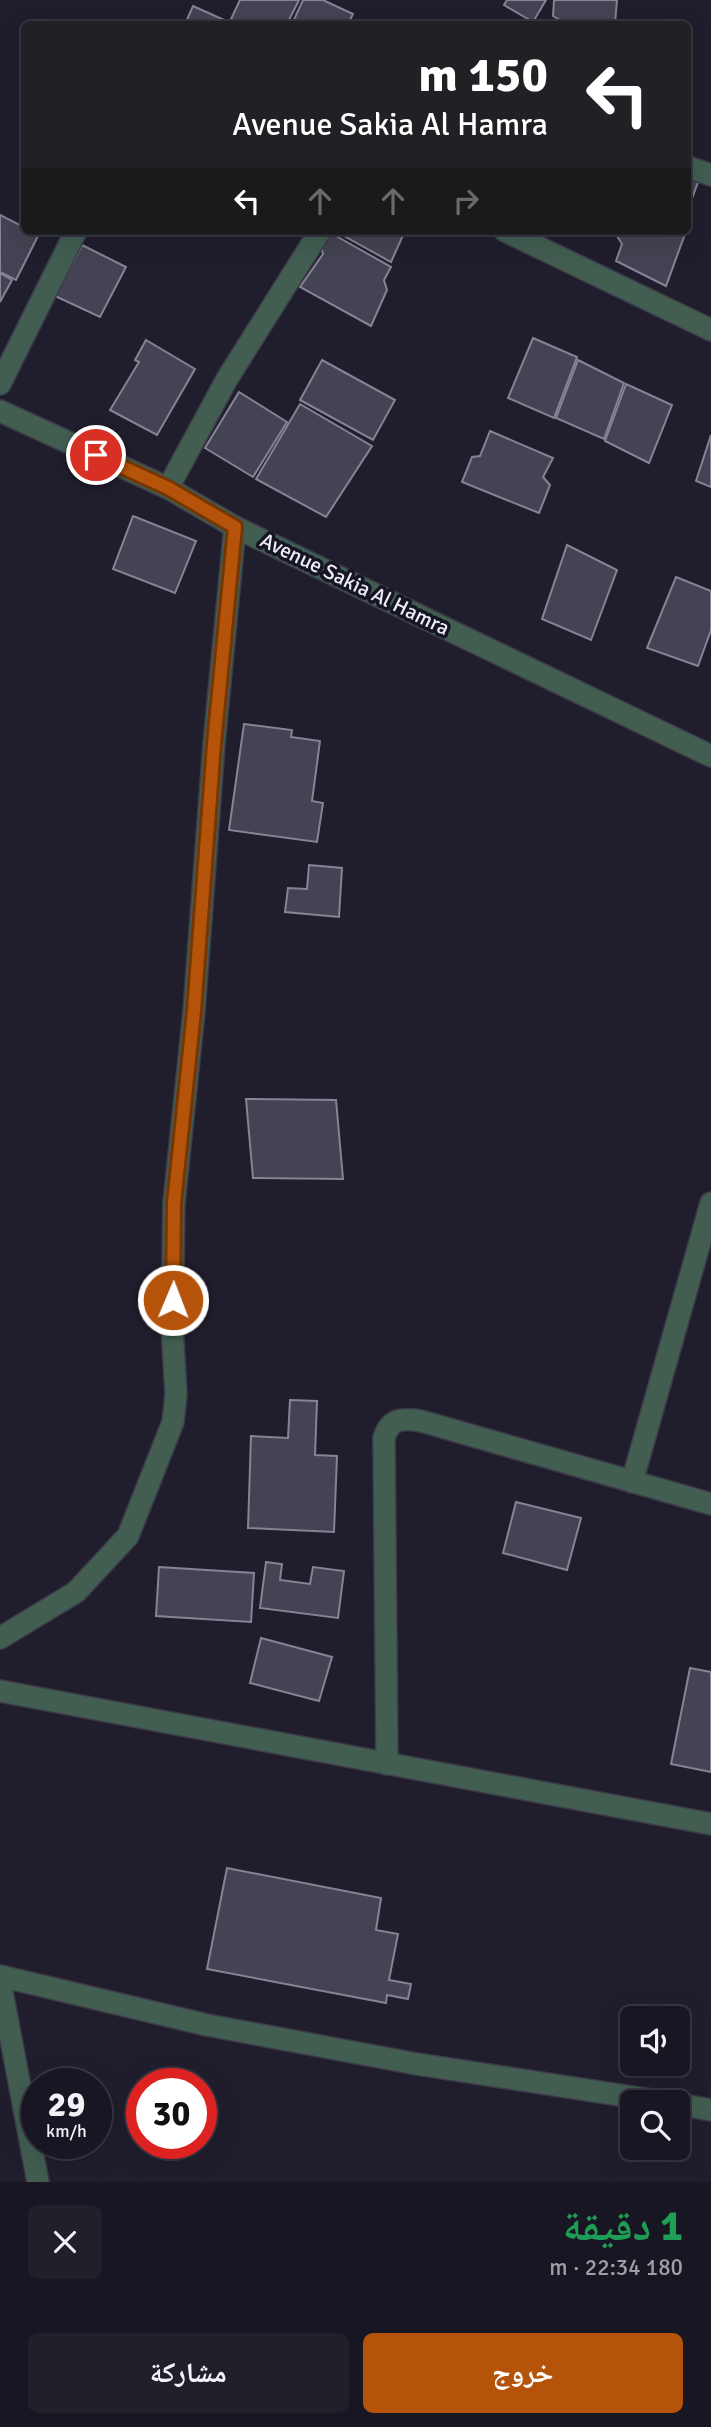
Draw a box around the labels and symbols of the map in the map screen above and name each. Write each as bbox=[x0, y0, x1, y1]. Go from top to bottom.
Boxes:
pin bbox=[66, 425, 126, 485]
street label: Avenue Sakia Al Hamra bbox=[256, 527, 454, 641]
position arrow bbox=[136, 1263, 210, 1337]
speed limit sign: 30 bbox=[126, 2068, 217, 2159]

